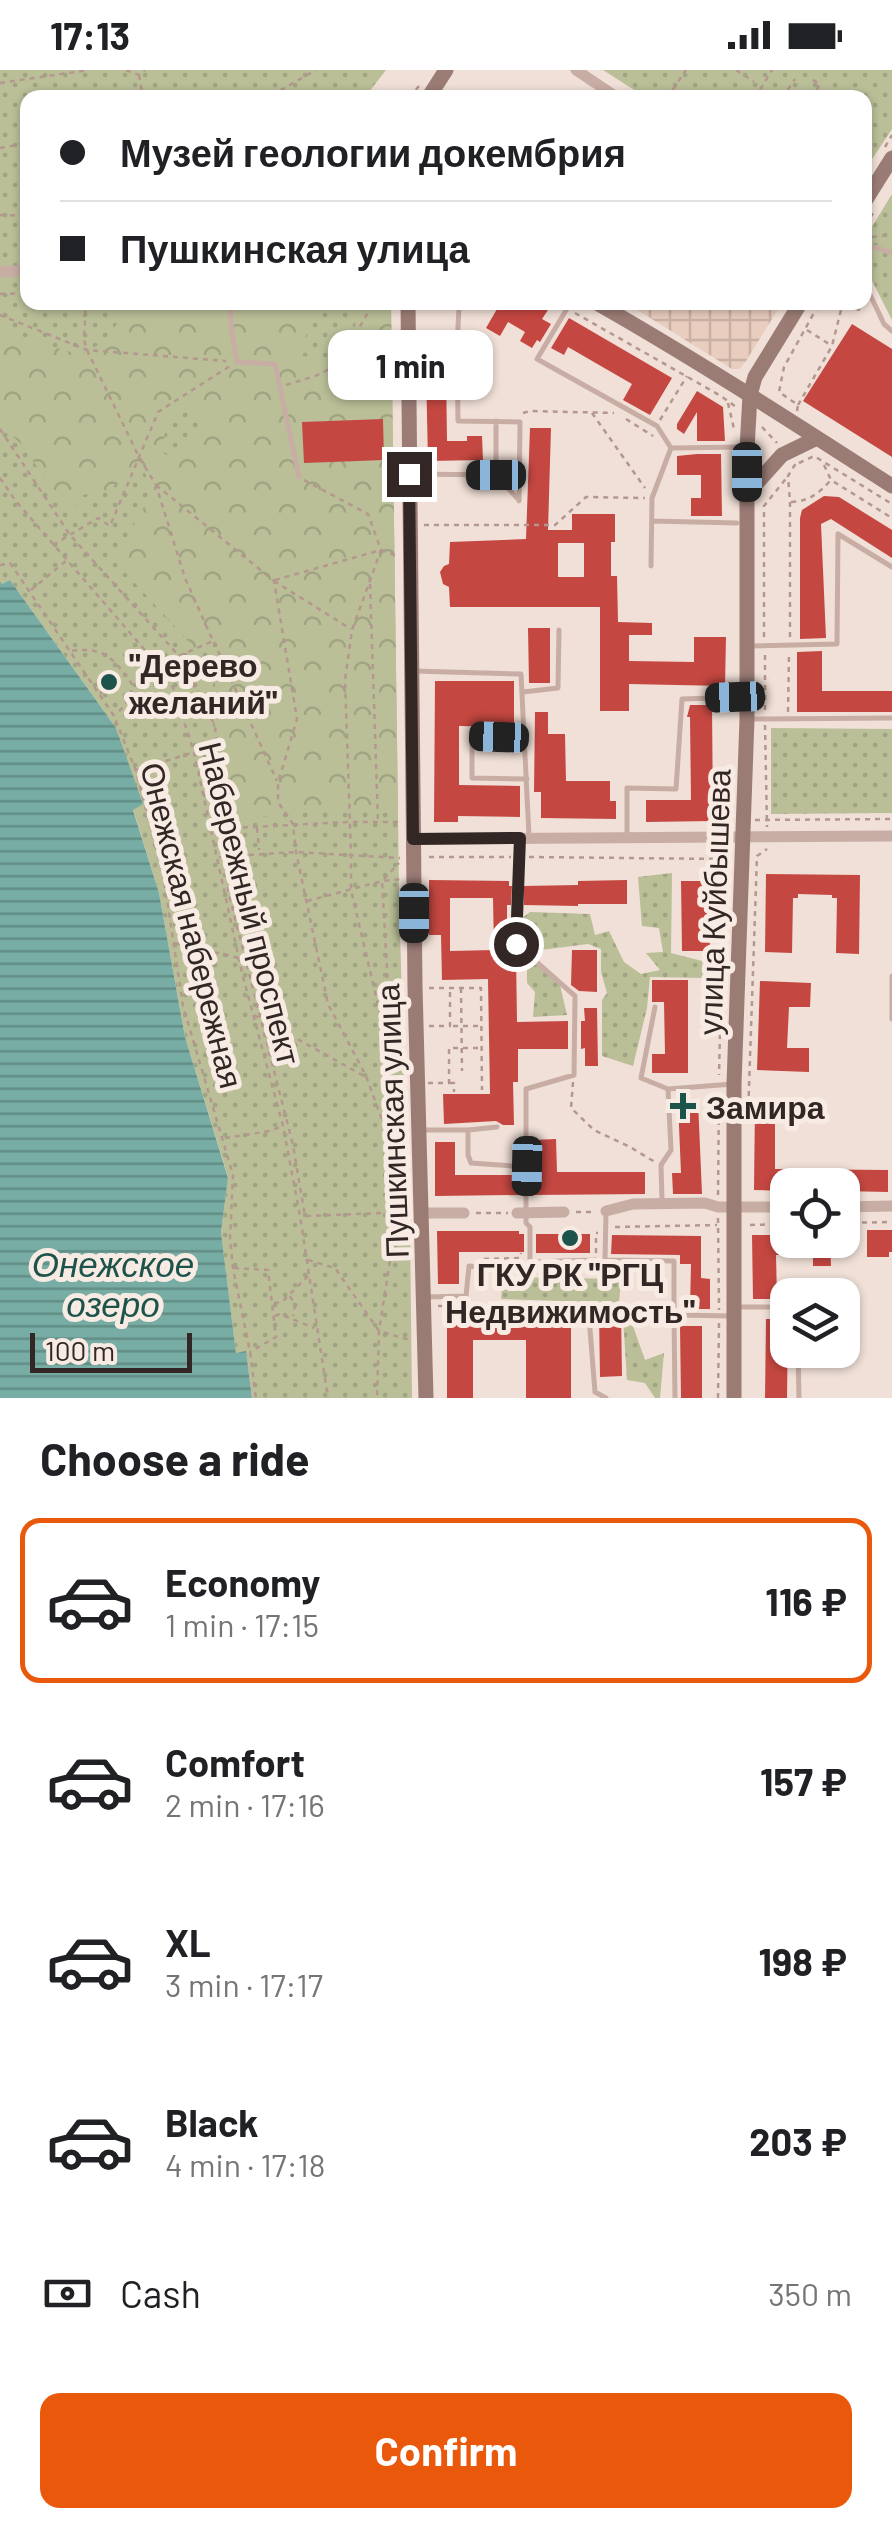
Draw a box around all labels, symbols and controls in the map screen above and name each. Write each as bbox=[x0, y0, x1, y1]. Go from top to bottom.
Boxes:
text: 17:13 bbox=[50, 12, 130, 58]
text: Музей геологии докембрия bbox=[120, 129, 626, 175]
text: Пушкинская улица bbox=[120, 225, 470, 271]
callout: 1 min bbox=[326, 329, 492, 399]
text: 1 min bbox=[375, 346, 446, 384]
car bbox=[732, 442, 762, 502]
route end bbox=[387, 452, 432, 497]
car bbox=[466, 460, 526, 490]
place label: "Дерево желаний" bbox=[128, 645, 278, 720]
marker: "Дерево желаний" bbox=[98, 671, 120, 693]
car bbox=[704, 681, 766, 713]
car bbox=[468, 721, 530, 753]
street label: Набережный проспект bbox=[192, 738, 310, 1069]
street label: Онежская набережная bbox=[133, 758, 252, 1092]
street label: улица Куйбышева bbox=[689, 768, 738, 1036]
car bbox=[399, 883, 429, 943]
route start bbox=[494, 922, 539, 967]
street label: Пушкинская улица bbox=[367, 983, 416, 1259]
place label: Замира bbox=[706, 1087, 825, 1126]
marker: Замира bbox=[670, 1093, 696, 1119]
car bbox=[511, 1136, 543, 1196]
map controls bbox=[770, 1168, 860, 1368]
button: locate bbox=[770, 1168, 860, 1258]
marker: ГКУ РК "РГЦ Недвижимость" bbox=[559, 1227, 581, 1249]
water label: Онежское озеро bbox=[32, 1242, 194, 1324]
place label: ГКУ РК "РГЦ Недвижимость" bbox=[445, 1254, 695, 1330]
button: layers bbox=[770, 1278, 860, 1368]
scale bar bbox=[30, 1328, 192, 1372]
text: 100 m bbox=[45, 1333, 115, 1367]
text: Choose a ride bbox=[40, 1431, 310, 1485]
icon: car bbox=[45, 1556, 135, 1646]
text: Economy bbox=[165, 1559, 320, 1605]
text: 116 ₽ bbox=[765, 1578, 847, 1624]
text: 1 min · 17:15 bbox=[165, 1605, 319, 1643]
icon: car bbox=[45, 1736, 135, 1826]
text: Comfort bbox=[165, 1739, 305, 1785]
text: 157 ₽ bbox=[760, 1758, 847, 1804]
text: 2 min · 17:16 bbox=[165, 1785, 325, 1823]
icon: car bbox=[45, 1916, 135, 2006]
text: XL bbox=[165, 1919, 211, 1965]
text: 198 ₽ bbox=[759, 1938, 847, 1984]
text: 3 min · 17:17 bbox=[165, 1965, 323, 2003]
icon: car bbox=[45, 2096, 135, 2186]
text: Black bbox=[165, 2099, 259, 2145]
text: 203 ₽ bbox=[749, 2118, 847, 2164]
text: 4 min · 17:18 bbox=[165, 2145, 325, 2183]
icon: cash bbox=[40, 2266, 95, 2321]
text: Cash bbox=[120, 2270, 201, 2316]
text: 350 m bbox=[768, 2274, 852, 2312]
button: Confirm bbox=[40, 2393, 852, 2508]

